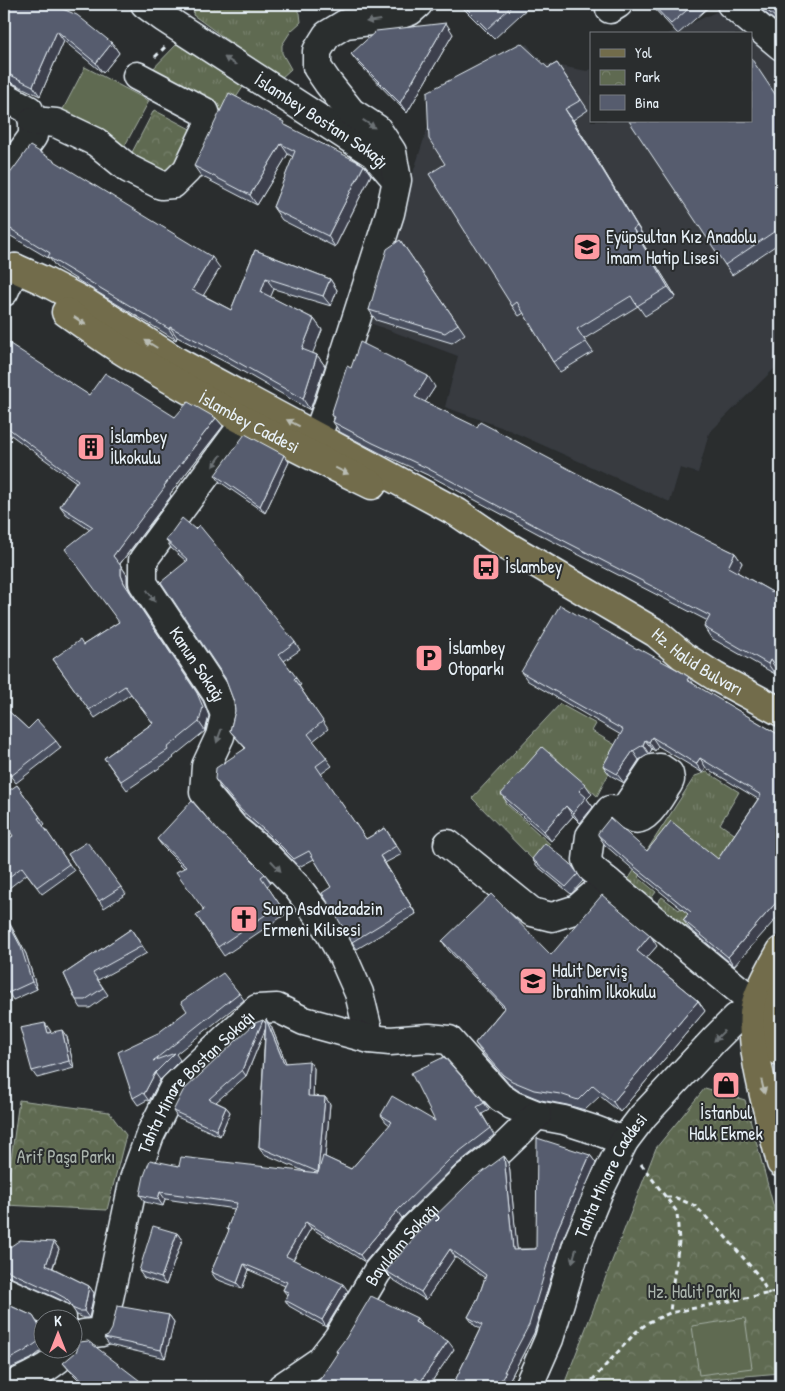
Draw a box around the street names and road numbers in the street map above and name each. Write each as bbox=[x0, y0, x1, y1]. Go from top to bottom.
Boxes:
street label: İslambey Bostanı Sokağı bbox=[250, 67, 395, 174]
street label: İslambey Caddesi bbox=[194, 385, 304, 459]
street label: Kanun Sokağı bbox=[163, 621, 232, 705]
street label: Hz. Halid Bulvarı bbox=[646, 622, 748, 701]
street label: Tahta Minare Bostan Sokağı bbox=[131, 1004, 260, 1157]
street label: Tahta Minare Caddesi bbox=[568, 1107, 653, 1242]
street label: Bayıldım Sokağı bbox=[359, 1197, 444, 1290]

